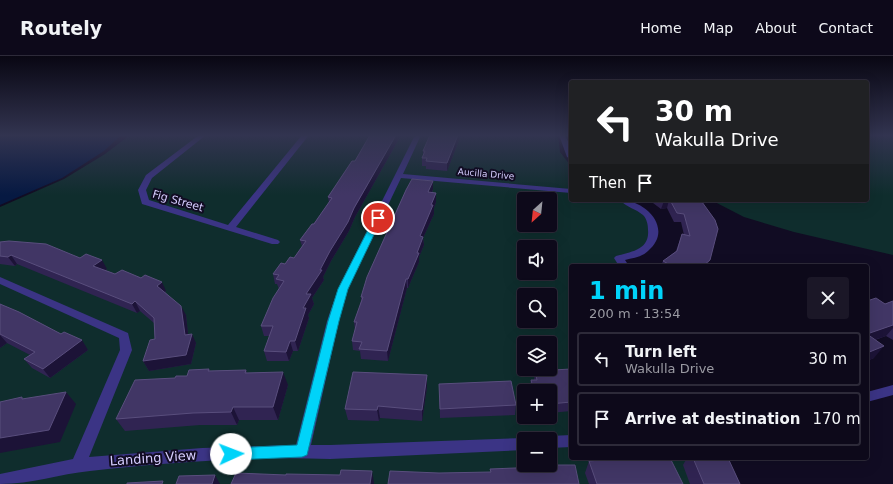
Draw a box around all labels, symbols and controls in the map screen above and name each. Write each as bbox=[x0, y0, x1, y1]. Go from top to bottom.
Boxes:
text: Routely bbox=[20, 17, 102, 39]
text: Home bbox=[640, 20, 682, 36]
text: Map bbox=[704, 20, 733, 36]
text: About bbox=[755, 20, 797, 36]
text: Contact bbox=[819, 20, 873, 36]
text: 30 m bbox=[655, 95, 733, 128]
icon: left bbox=[589, 96, 641, 148]
text: Wakulla Drive bbox=[655, 129, 779, 150]
street label: Aucilla Drive bbox=[457, 167, 515, 181]
icon: arrive bbox=[634, 172, 656, 194]
text: Then bbox=[589, 174, 626, 192]
street label: Fig Street bbox=[151, 188, 206, 215]
north arrow bbox=[517, 192, 557, 232]
map controls bbox=[517, 192, 557, 472]
pin bbox=[361, 201, 395, 235]
icon: arrive bbox=[367, 207, 389, 229]
button: sound bbox=[517, 240, 557, 280]
text: 1 min bbox=[589, 277, 664, 305]
button: close bbox=[807, 277, 849, 319]
button: search bbox=[517, 288, 557, 328]
text: 200 m · 13:54 bbox=[589, 306, 680, 321]
button: layers bbox=[517, 336, 557, 376]
text: Turn left bbox=[625, 343, 697, 361]
icon: left bbox=[591, 348, 613, 370]
text: 30 m bbox=[809, 350, 847, 368]
text: Wakulla Drive bbox=[625, 361, 714, 376]
button: + bbox=[517, 384, 557, 424]
icon: arrive bbox=[591, 408, 613, 430]
text: Arrive at destination bbox=[625, 410, 800, 428]
text: 170 m bbox=[812, 410, 861, 428]
button: − bbox=[517, 432, 557, 472]
position arrow bbox=[210, 433, 252, 475]
street label: Landing View bbox=[109, 447, 197, 469]

